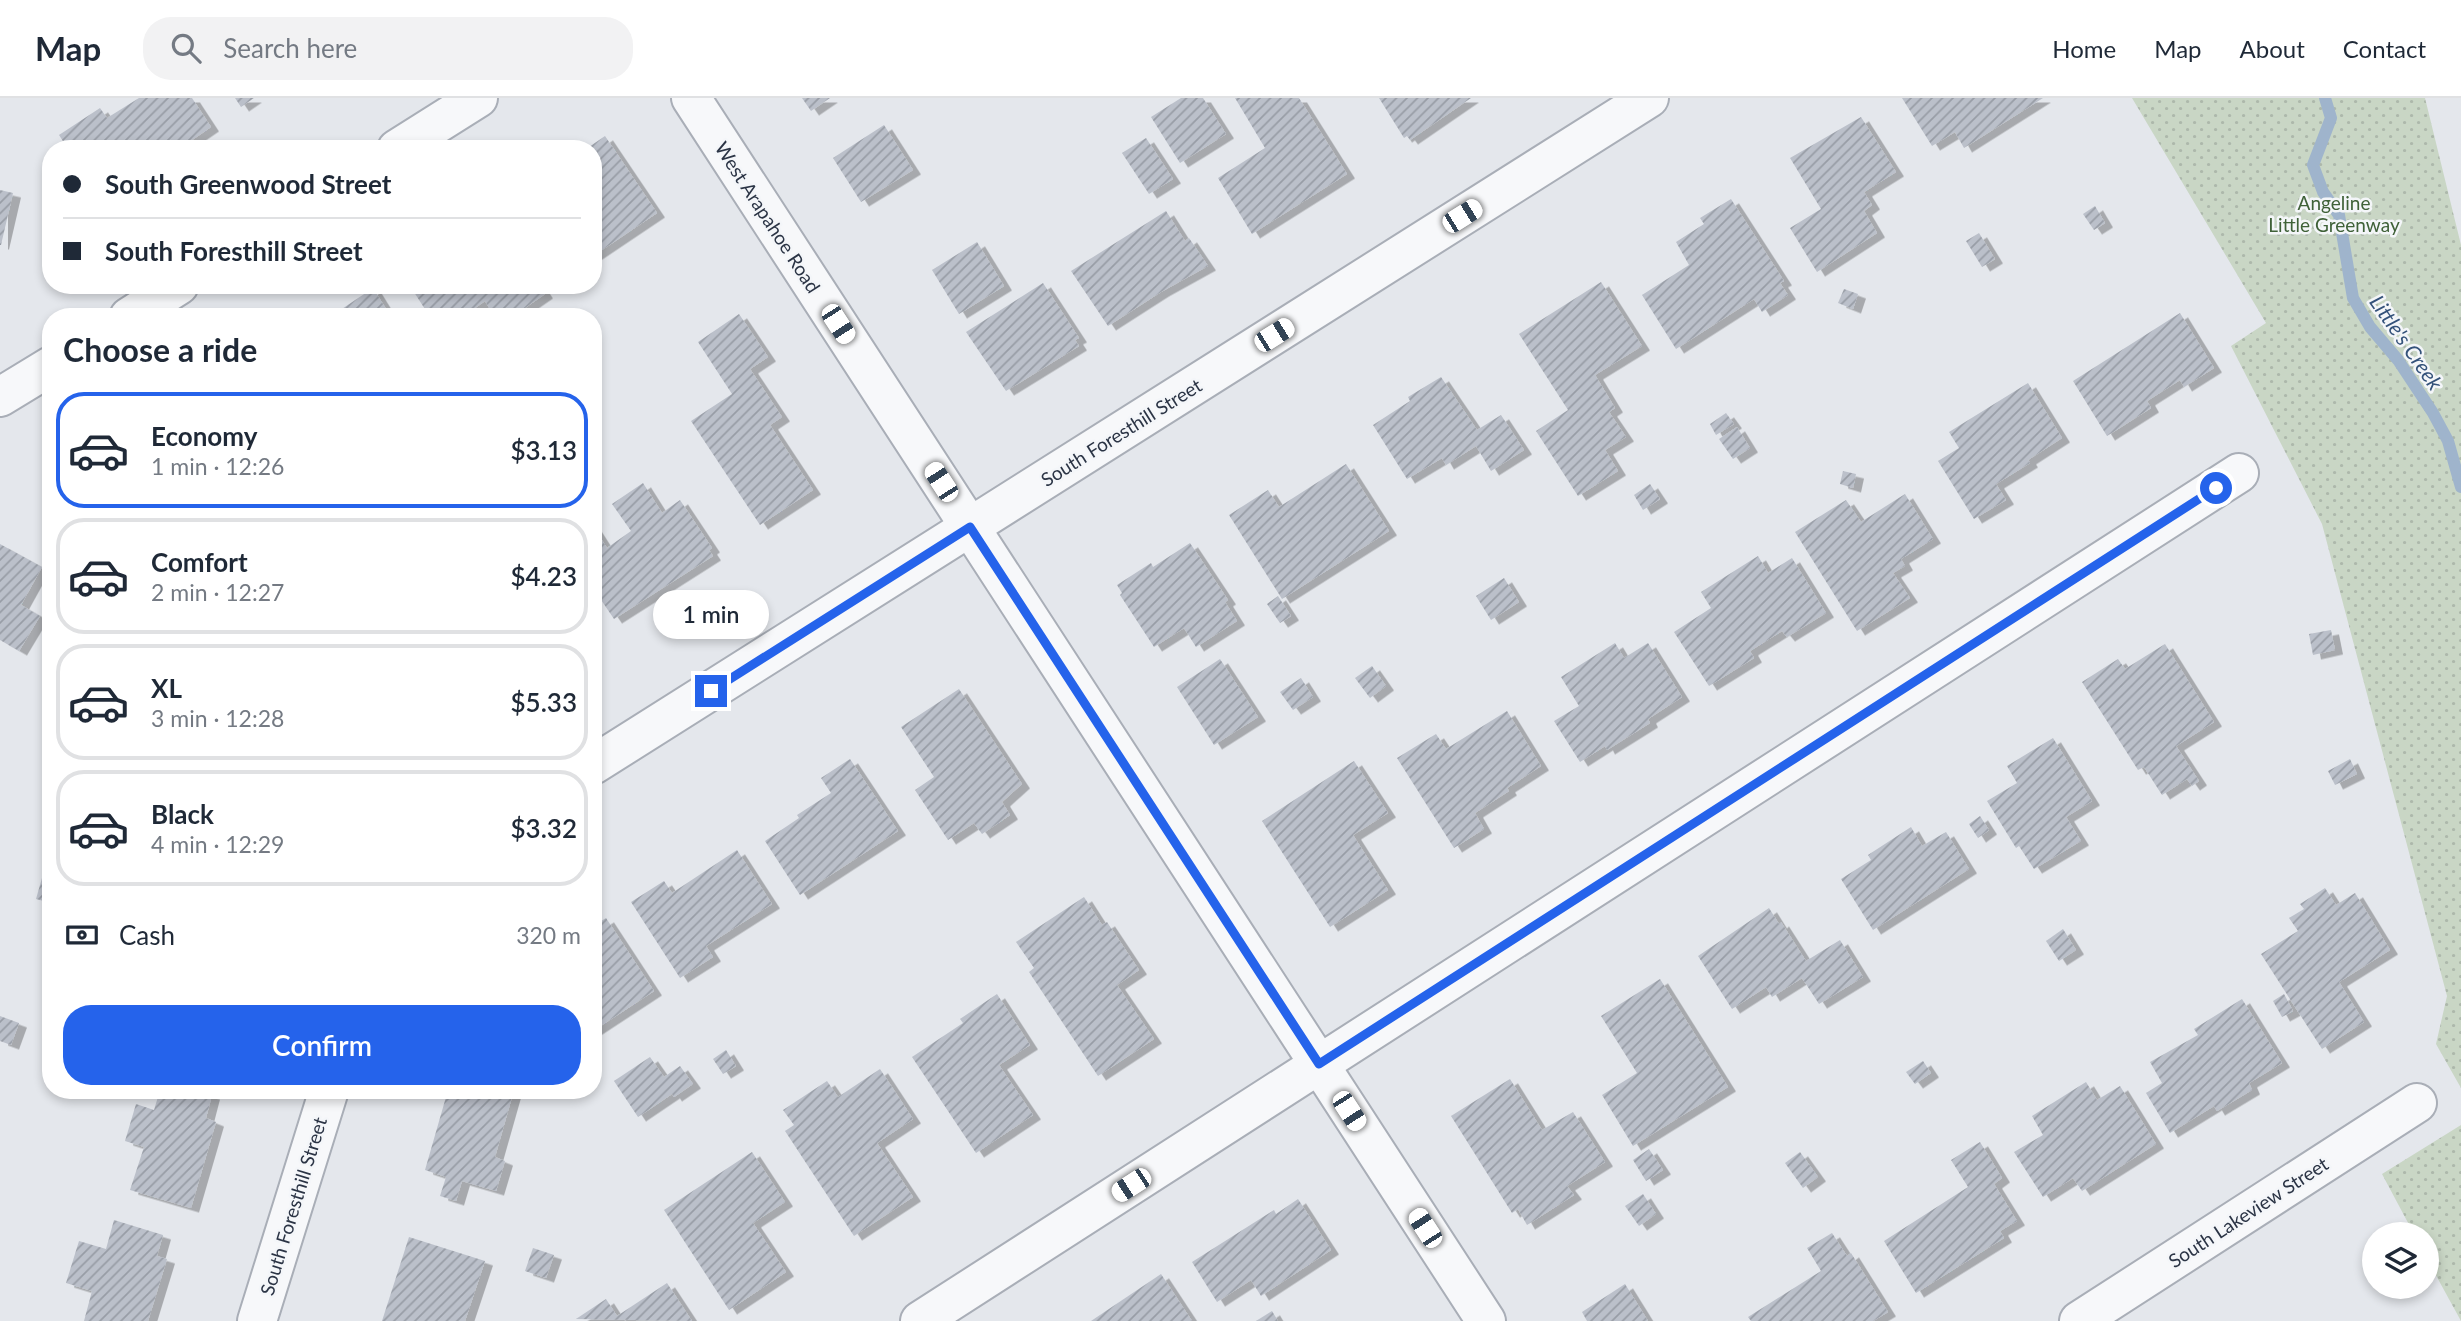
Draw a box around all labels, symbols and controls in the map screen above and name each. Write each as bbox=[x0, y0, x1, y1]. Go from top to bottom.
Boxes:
search box bbox=[143, 17, 633, 80]
text: Map bbox=[35, 28, 101, 68]
icon: search bbox=[167, 29, 205, 67]
text: Search here bbox=[223, 32, 357, 64]
text: Home bbox=[2052, 34, 2116, 63]
text: Map bbox=[2154, 34, 2202, 63]
text: About bbox=[2240, 34, 2305, 63]
text: Contact bbox=[2343, 34, 2426, 63]
street label: West Arapahoe Road bbox=[711, 137, 825, 297]
text: South Greenwood Street bbox=[105, 168, 391, 200]
park label: Angeline Little Greenway bbox=[2268, 191, 2400, 236]
car bbox=[1439, 196, 1486, 236]
text: South Foresthill Street bbox=[105, 235, 363, 267]
water label: Little's Creek bbox=[2365, 290, 2449, 395]
car bbox=[818, 301, 859, 347]
car bbox=[1251, 315, 1298, 355]
text: Choose a ride bbox=[63, 330, 257, 369]
street label: South Foresthill Street bbox=[1036, 373, 1206, 491]
icon: car bbox=[67, 419, 130, 482]
text: Economy bbox=[151, 420, 257, 452]
text: $3.13 bbox=[511, 434, 577, 466]
text: 1 min · 12:26 bbox=[151, 452, 284, 480]
car bbox=[921, 459, 962, 505]
route start bbox=[2200, 472, 2232, 504]
icon: car bbox=[67, 545, 130, 608]
text: Comfort bbox=[151, 546, 248, 578]
text: $4.23 bbox=[511, 560, 577, 592]
text: 2 min · 12:27 bbox=[151, 578, 284, 606]
callout: 1 min bbox=[653, 589, 769, 638]
text: 1 min bbox=[683, 600, 739, 628]
icon: car bbox=[67, 671, 130, 734]
text: XL bbox=[151, 672, 182, 704]
route end bbox=[695, 675, 727, 707]
text: $5.33 bbox=[511, 686, 577, 718]
text: 3 min · 12:28 bbox=[151, 704, 284, 732]
icon: car bbox=[67, 797, 130, 860]
text: Black bbox=[151, 798, 214, 830]
text: $3.32 bbox=[511, 812, 577, 844]
text: 4 min · 12:29 bbox=[151, 830, 284, 858]
icon: cash bbox=[63, 916, 101, 954]
text: Cash bbox=[119, 919, 175, 951]
text: 320 m bbox=[516, 921, 581, 949]
button: Confirm bbox=[63, 1005, 581, 1085]
car bbox=[1329, 1088, 1370, 1134]
street label: South Foresthill Street bbox=[255, 1114, 331, 1298]
street label: South Lakeview Street bbox=[2164, 1152, 2332, 1272]
car bbox=[1108, 1165, 1155, 1205]
car bbox=[1405, 1205, 1446, 1251]
map controls bbox=[2362, 1222, 2439, 1299]
button: layers bbox=[2362, 1222, 2439, 1299]

